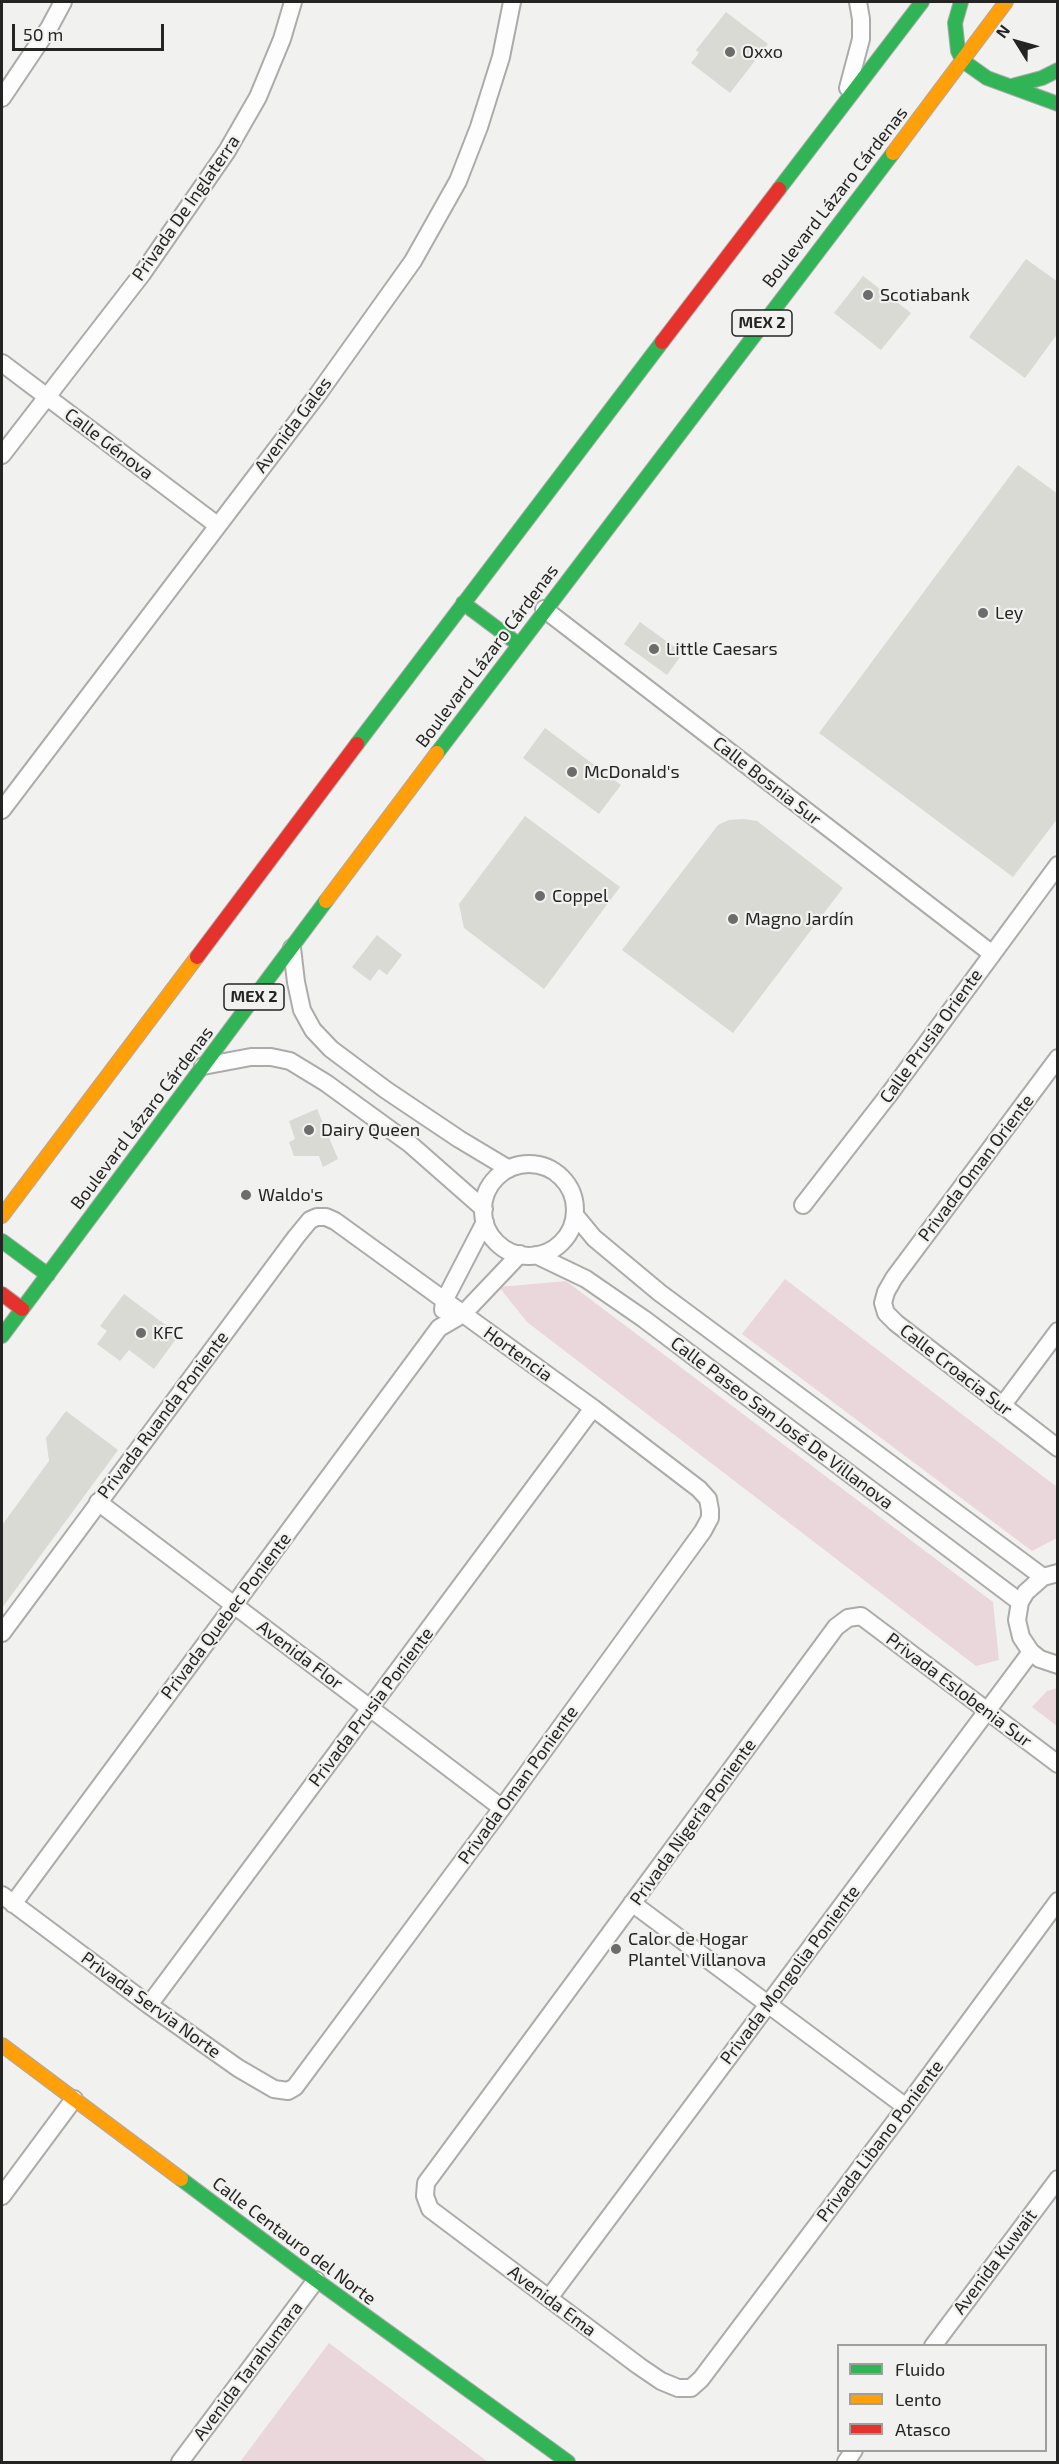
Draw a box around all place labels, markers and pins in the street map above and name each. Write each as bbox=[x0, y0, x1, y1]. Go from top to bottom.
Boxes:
place label: Oxxo bbox=[742, 41, 783, 63]
marker: Oxxo bbox=[723, 45, 737, 59]
place label: Scotiabank bbox=[880, 284, 970, 306]
marker: Scotiabank bbox=[861, 288, 875, 302]
place label: Ley bbox=[995, 602, 1023, 624]
marker: Ley bbox=[976, 606, 990, 620]
place label: Little Caesars bbox=[666, 638, 778, 660]
marker: Little Caesars bbox=[647, 642, 661, 656]
place label: McDonald's bbox=[584, 761, 680, 783]
marker: McDonald's bbox=[565, 765, 579, 779]
place label: Coppel bbox=[552, 885, 608, 907]
marker: Coppel bbox=[533, 889, 547, 903]
place label: Magno Jardín bbox=[745, 908, 854, 930]
marker: Magno Jardín bbox=[726, 912, 740, 926]
place label: Dairy Queen bbox=[321, 1119, 420, 1141]
marker: Dairy Queen bbox=[302, 1123, 316, 1137]
place label: Waldo's bbox=[258, 1184, 323, 1206]
marker: Waldo's bbox=[239, 1188, 253, 1202]
place label: KFC bbox=[153, 1322, 183, 1344]
marker: KFC bbox=[134, 1326, 148, 1340]
place label: Calor de Hogar Plantel Villanova bbox=[628, 1928, 766, 1970]
marker: Calor de Hogar Plantel Villanova bbox=[609, 1942, 623, 1956]

